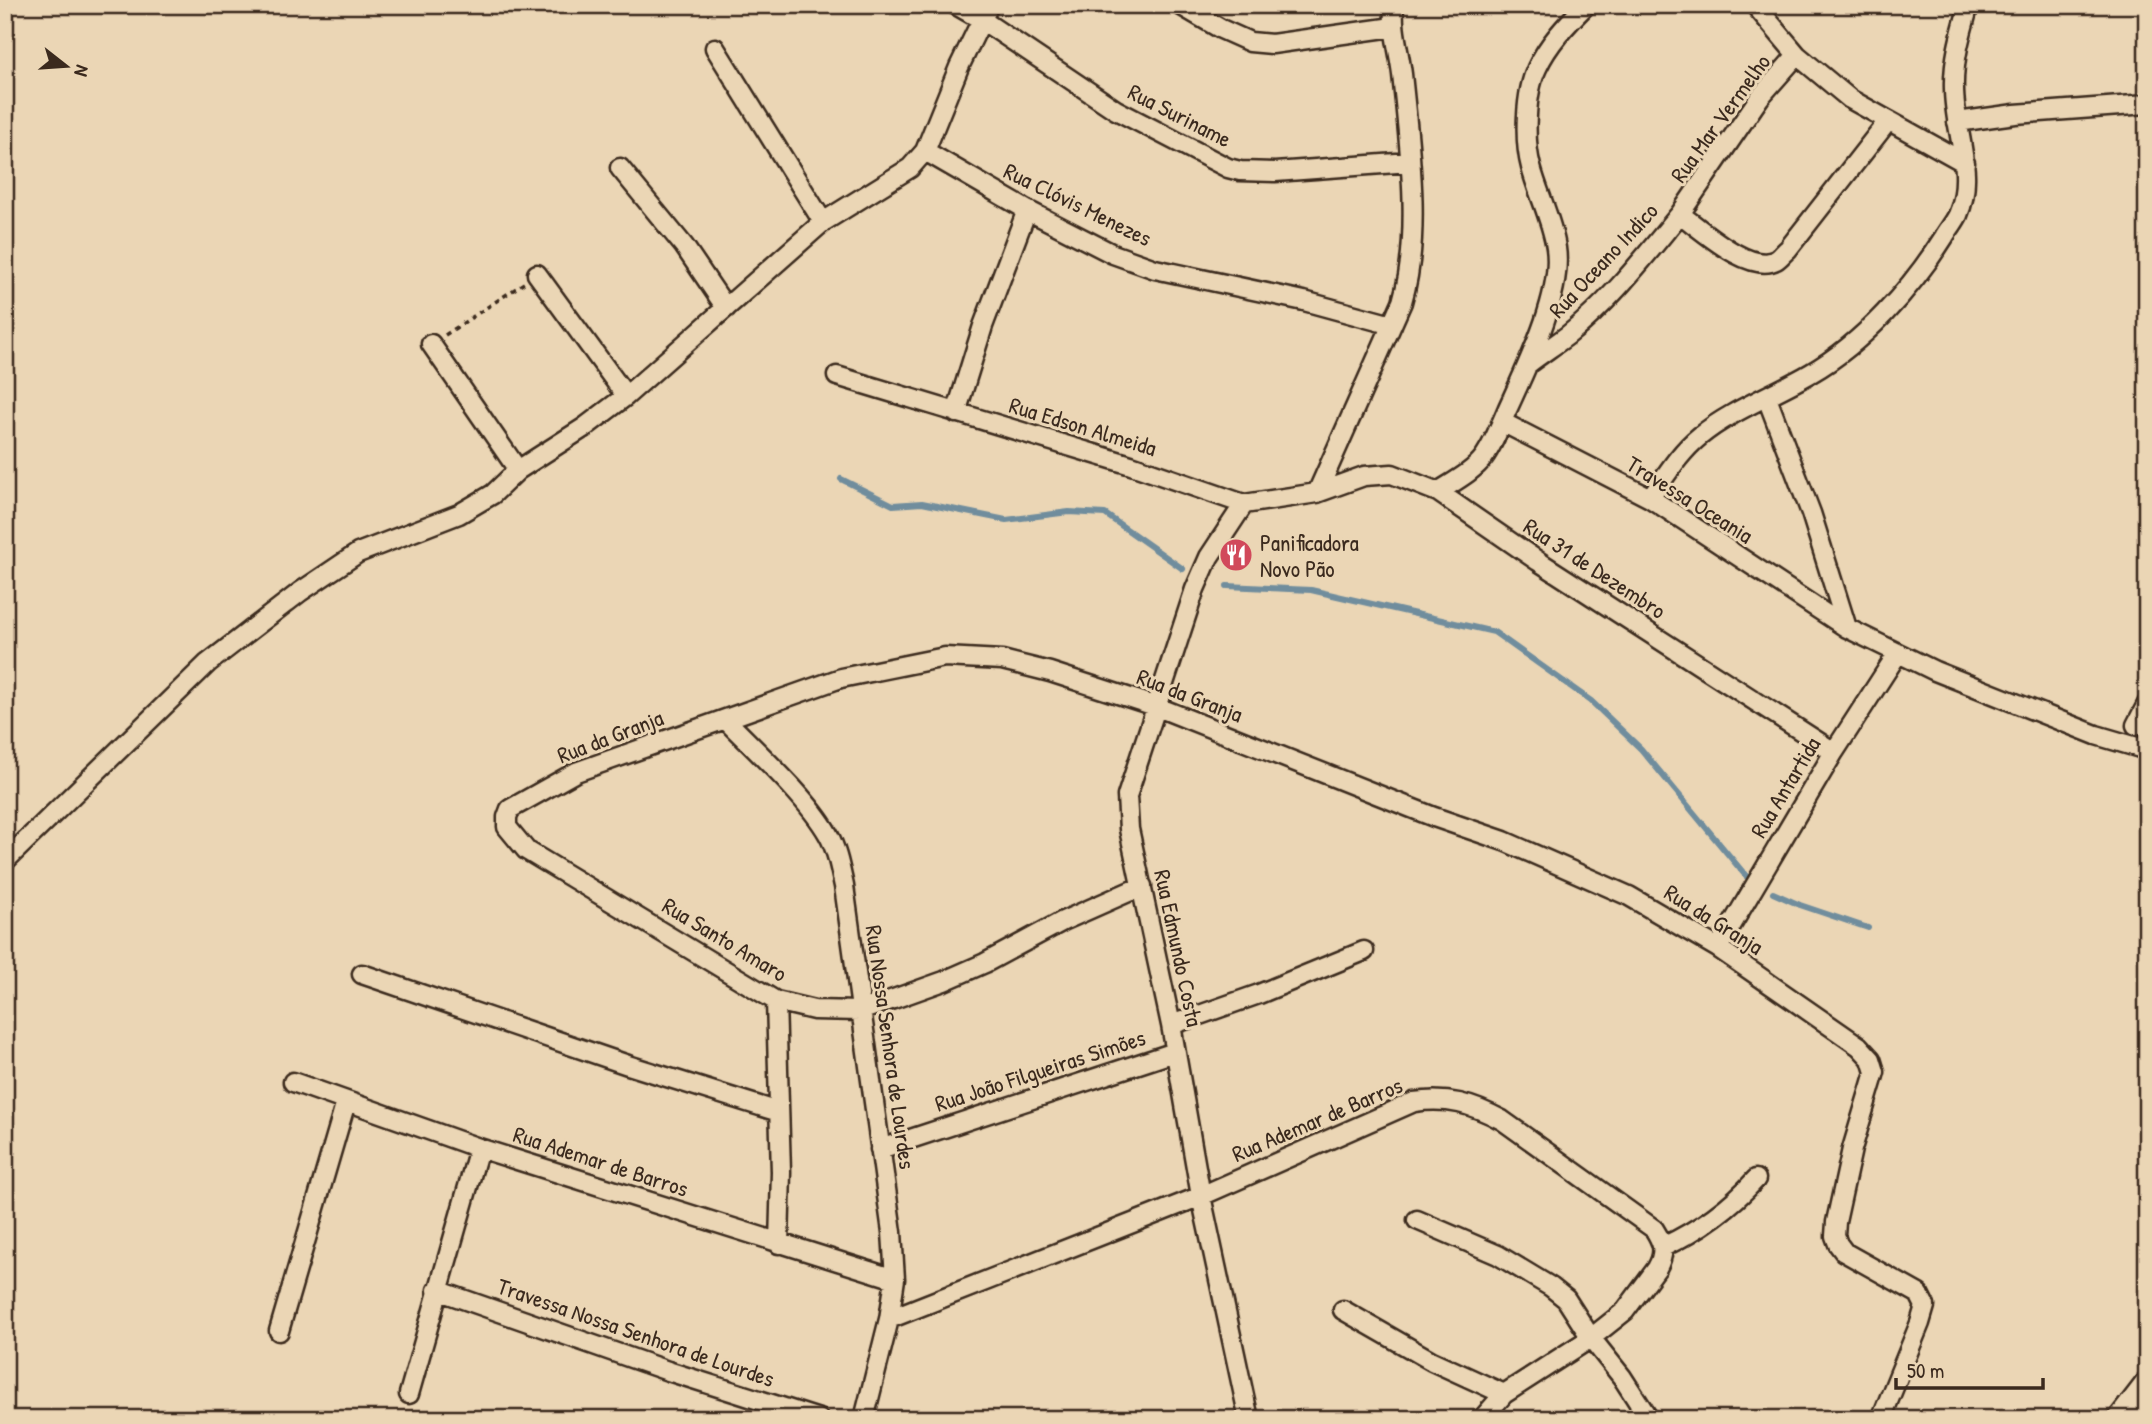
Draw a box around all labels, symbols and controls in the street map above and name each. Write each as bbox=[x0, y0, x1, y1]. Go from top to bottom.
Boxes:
north arrow bbox=[32, 32, 102, 102]
street label: Rua Mar Vermelho bbox=[1663, 48, 1777, 188]
text: N bbox=[68, 62, 96, 80]
street label: Rua Suriname bbox=[1123, 76, 1237, 154]
street label: Rua Clóvis Menezes bbox=[999, 155, 1157, 253]
street label: Rua Oceano Indico bbox=[1542, 196, 1664, 324]
street label: Rua Edson Almeida bbox=[1006, 389, 1160, 463]
street label: Travessa Oceania bbox=[1621, 448, 1759, 550]
street label: Rua 31 de Dezembro bbox=[1518, 510, 1672, 626]
place label: Panificadora Novo Pão bbox=[1260, 527, 1359, 584]
restaurant icon: Panificadora Novo Pão bbox=[1217, 536, 1255, 574]
street label: Rua da Granja bbox=[1133, 661, 1247, 729]
street label: Rua da Granja bbox=[553, 702, 667, 770]
street label: Rua Antartida bbox=[1743, 731, 1827, 843]
street label: Rua Edmundo Costa bbox=[1147, 867, 1211, 1029]
street label: Rua da Granja bbox=[1659, 876, 1769, 962]
street label: Rua Santo Amaro bbox=[657, 890, 793, 988]
street label: Rua Nossa Senhora de Lourdes bbox=[859, 923, 923, 1171]
street label: Rua João Filgueiras Simões bbox=[931, 1021, 1149, 1119]
street label: Rua Ademar de Barros bbox=[1227, 1069, 1407, 1169]
street label: Rua Ademar de Barros bbox=[510, 1118, 692, 1204]
street label: Travessa Nossa Senhora de Lourdes bbox=[493, 1270, 779, 1394]
scale bar bbox=[1896, 1347, 2044, 1391]
text: 50 m bbox=[1907, 1356, 1944, 1385]

